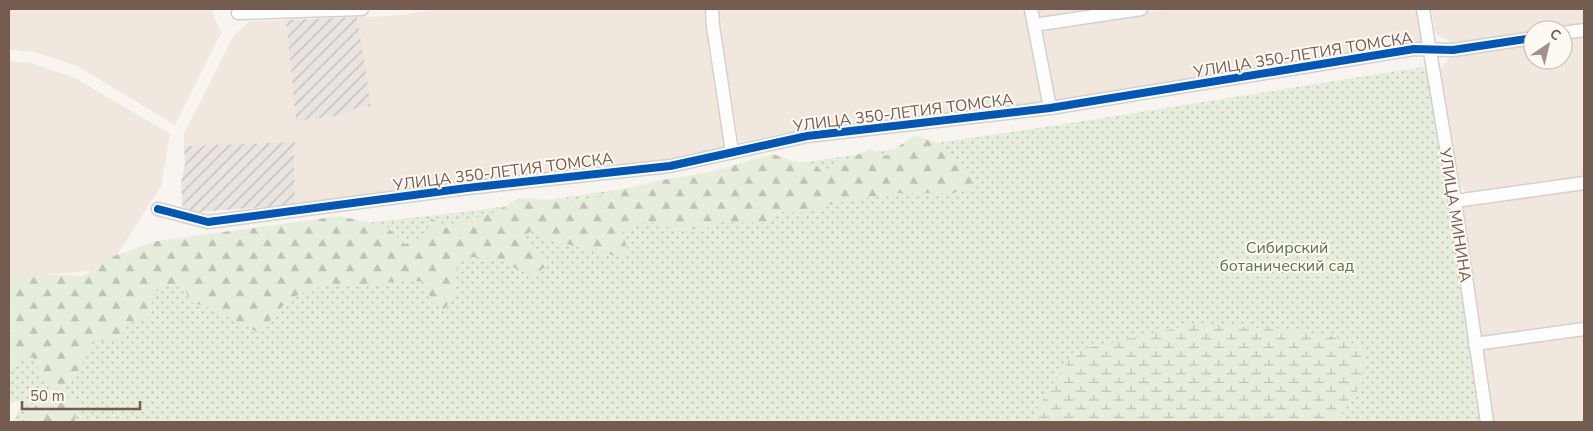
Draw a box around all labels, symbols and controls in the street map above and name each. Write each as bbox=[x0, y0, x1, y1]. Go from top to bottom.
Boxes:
north arrow bbox=[1523, 20, 1573, 70]
text: С bbox=[1546, 24, 1565, 46]
street label: УЛИЦА 350-ЛЕТИЯ ТОМСКА bbox=[1191, 27, 1415, 83]
street label: УЛИЦА 350-ЛЕТИЯ ТОМСКА bbox=[791, 89, 1015, 138]
street label: УЛИЦА МИНИНА bbox=[1433, 145, 1477, 284]
street label: УЛИЦА 350-ЛЕТИЯ ТОМСКА bbox=[391, 148, 615, 197]
park label: Сибирский ботанический сад bbox=[1220, 237, 1355, 277]
scale bar bbox=[22, 378, 140, 410]
text: 50 m bbox=[30, 386, 65, 406]

